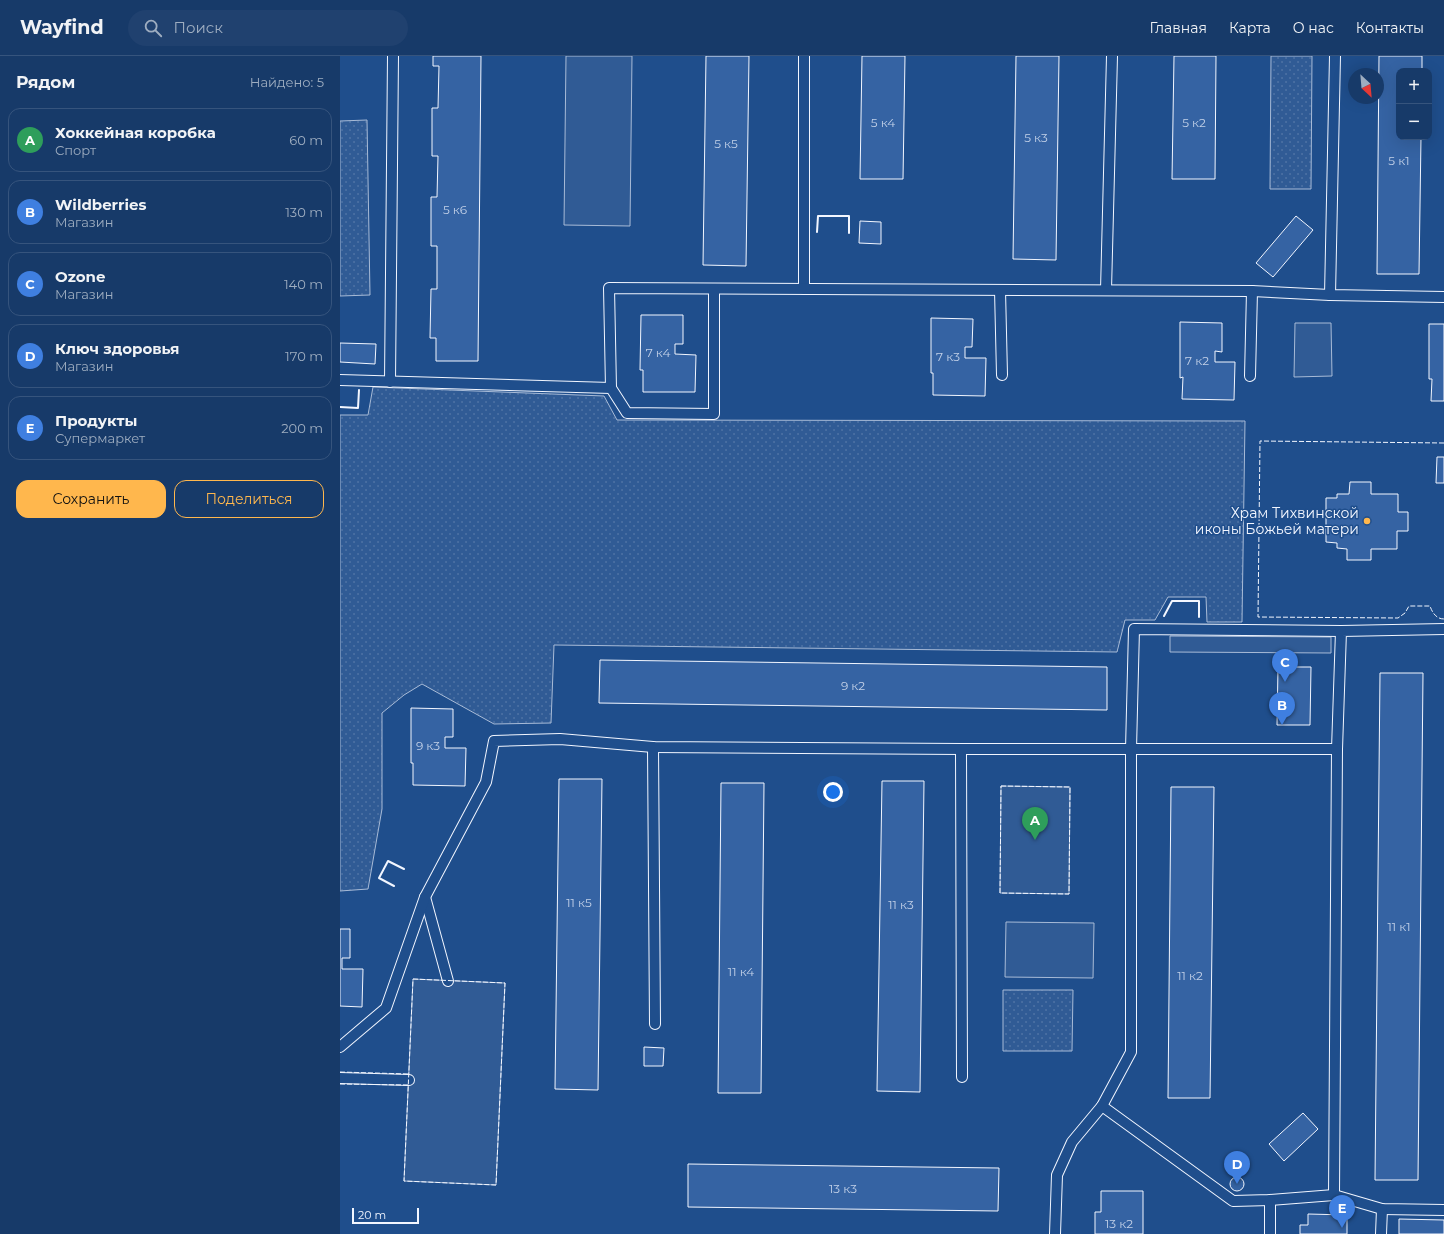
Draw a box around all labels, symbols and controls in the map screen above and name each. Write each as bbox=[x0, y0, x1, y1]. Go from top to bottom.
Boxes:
search box bbox=[128, 10, 408, 46]
text: Wayfind bbox=[20, 16, 104, 39]
icon: search bbox=[142, 17, 164, 39]
text: Поиск bbox=[174, 18, 223, 37]
text: Главная bbox=[1149, 19, 1207, 37]
text: Карта bbox=[1229, 19, 1271, 37]
text: О нас bbox=[1293, 19, 1334, 37]
text: Контакты bbox=[1356, 19, 1424, 37]
north arrow bbox=[1348, 68, 1384, 104]
map controls bbox=[1396, 68, 1432, 140]
button: + bbox=[1396, 68, 1432, 104]
text: Рядом bbox=[16, 72, 75, 92]
text: Найдено: 5 bbox=[250, 74, 324, 90]
button: − bbox=[1396, 104, 1432, 140]
house number: 5 к4 bbox=[871, 115, 895, 130]
house number: 5 к2 bbox=[1182, 115, 1206, 130]
text: Хоккейная коробка bbox=[55, 123, 216, 142]
house number: 5 к3 bbox=[1024, 130, 1048, 145]
text: A bbox=[25, 132, 35, 148]
text: 60 m bbox=[289, 132, 323, 148]
house number: 5 к5 bbox=[714, 136, 738, 151]
text: Спорт bbox=[55, 142, 96, 158]
house number: 5 к1 bbox=[1388, 153, 1410, 168]
text: Wildberries bbox=[55, 195, 146, 214]
house number: 5 к6 bbox=[443, 202, 467, 217]
text: B bbox=[25, 204, 35, 220]
text: 130 m bbox=[285, 204, 323, 220]
text: Магазин bbox=[55, 214, 114, 230]
text: Ozone bbox=[55, 267, 105, 286]
text: C bbox=[25, 276, 35, 292]
text: 140 m bbox=[284, 276, 323, 292]
text: Магазин bbox=[55, 286, 114, 302]
text: Ключ здоровья bbox=[55, 339, 179, 358]
house number: 7 к4 bbox=[646, 345, 670, 360]
text: D bbox=[25, 348, 35, 364]
text: 170 m bbox=[285, 348, 323, 364]
house number: 7 к3 bbox=[936, 349, 960, 364]
house number: 7 к2 bbox=[1185, 353, 1209, 368]
text: Магазин bbox=[55, 358, 114, 374]
text: Продукты bbox=[55, 411, 137, 430]
text: E bbox=[26, 420, 34, 436]
text: 200 m bbox=[281, 420, 323, 436]
text: Супермаркет bbox=[55, 430, 145, 446]
button: Сохранить bbox=[16, 480, 166, 518]
button: Поделиться bbox=[174, 480, 324, 518]
place label: Храм Тихвинской иконы Божьей матери bbox=[1195, 504, 1359, 538]
marker: Храм Тихвинской иконы Божьей матери bbox=[1362, 516, 1372, 526]
pin: C bbox=[1272, 649, 1298, 682]
house number: 9 к2 bbox=[841, 678, 865, 693]
pin: B bbox=[1269, 692, 1295, 725]
house number: 9 к3 bbox=[416, 738, 440, 753]
your location bbox=[823, 782, 843, 802]
pin: A bbox=[1022, 807, 1048, 840]
house number: 11 к5 bbox=[566, 895, 592, 910]
house number: 11 к3 bbox=[888, 897, 914, 912]
house number: 11 к1 bbox=[1387, 919, 1411, 934]
house number: 11 к4 bbox=[728, 964, 754, 979]
house number: 11 к2 bbox=[1177, 968, 1203, 983]
pin: D bbox=[1224, 1151, 1250, 1184]
house number: 13 к3 bbox=[829, 1181, 857, 1196]
pin: E bbox=[1329, 1195, 1355, 1228]
scale bar bbox=[352, 1206, 419, 1225]
text: 20 m bbox=[358, 1208, 386, 1222]
house number: 13 к2 bbox=[1105, 1216, 1133, 1231]

